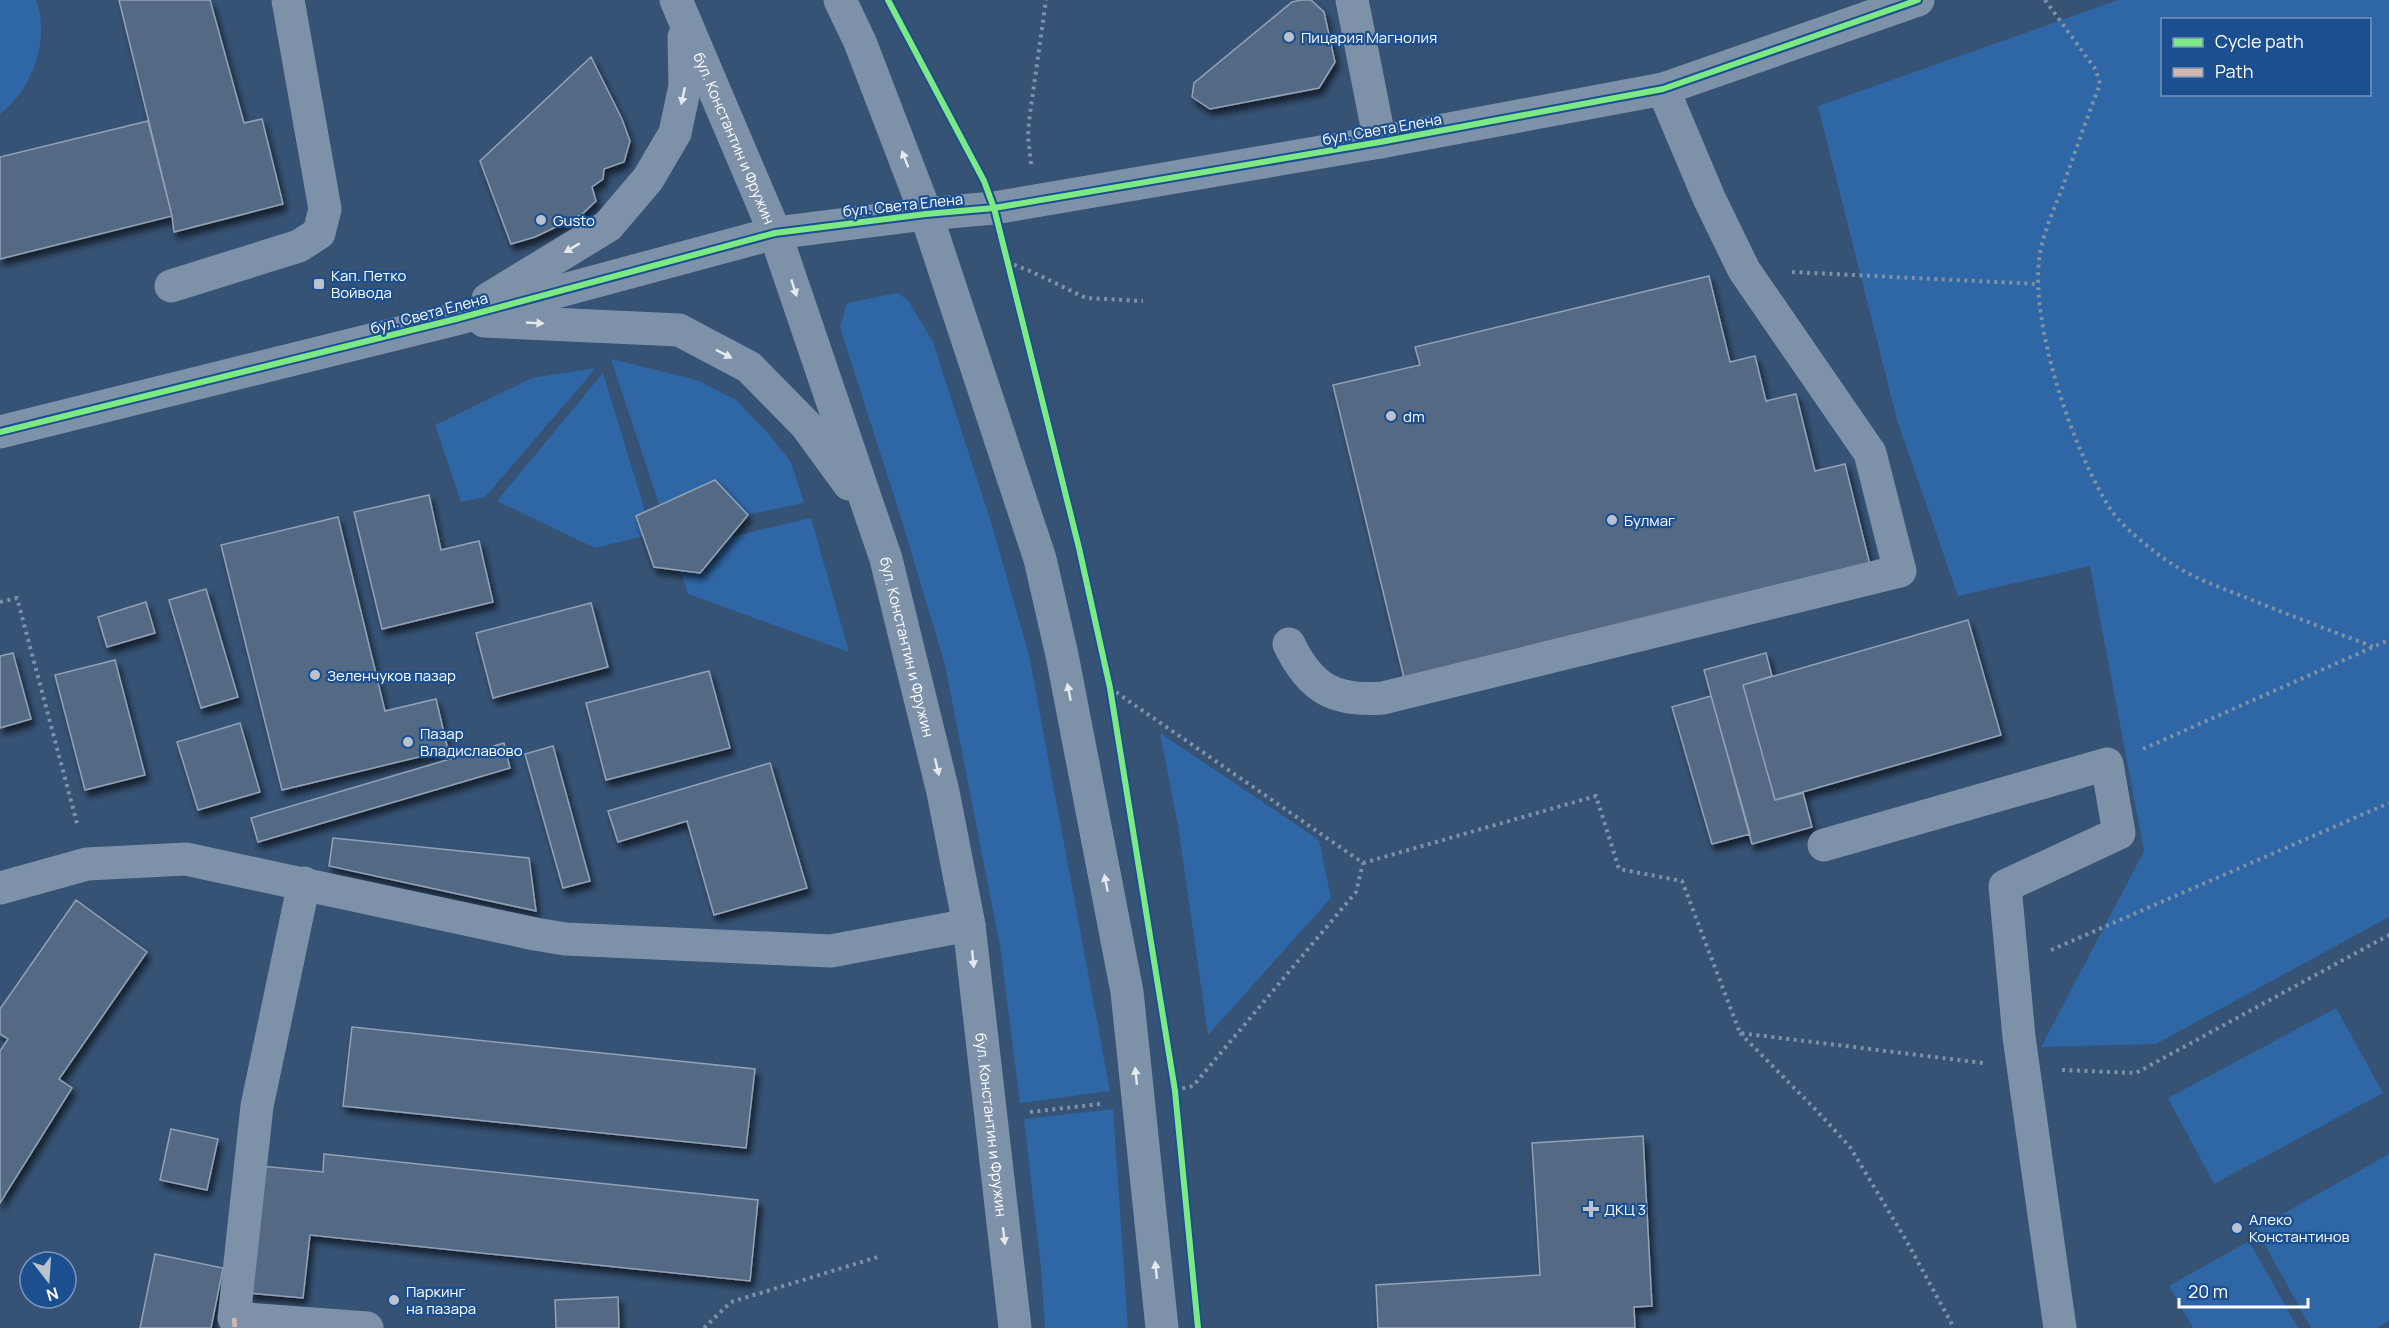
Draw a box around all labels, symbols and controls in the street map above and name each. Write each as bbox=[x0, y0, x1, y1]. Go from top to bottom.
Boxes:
legend bbox=[2161, 18, 2371, 96]
place label: Пицария Магнолия bbox=[1301, 27, 1437, 48]
text: Cycle path bbox=[2215, 29, 2304, 53]
marker: Пицария Магнолия bbox=[1282, 30, 1296, 44]
street label: бул. Константин и Фружин bbox=[689, 49, 780, 227]
text: Path bbox=[2215, 59, 2253, 83]
one-way arrow bbox=[678, 87, 687, 106]
street label: бул. Света Елена bbox=[1321, 108, 1443, 150]
one-way arrow bbox=[900, 150, 909, 168]
street label: бул. Света Елена bbox=[842, 188, 964, 222]
place label: Gusto bbox=[553, 210, 595, 231]
marker: Gusto bbox=[534, 213, 548, 227]
one-way arrow bbox=[564, 242, 580, 253]
place label: Кап. Петко Войвода bbox=[331, 265, 406, 303]
marker: Кап. Петко Войвода bbox=[312, 277, 326, 291]
one-way arrow bbox=[790, 279, 799, 297]
street label: бул. Света Елена bbox=[368, 287, 490, 339]
one-way arrow bbox=[526, 319, 545, 328]
one-way arrow bbox=[716, 349, 733, 359]
place label: dm bbox=[1403, 406, 1425, 427]
marker: dm bbox=[1384, 409, 1398, 423]
place label: Булмаг bbox=[1624, 510, 1675, 531]
marker: Булмаг bbox=[1605, 513, 1619, 527]
street label: бул. Константин и Фружин bbox=[875, 555, 940, 739]
place label: Зеленчуков пазар bbox=[327, 665, 456, 686]
marker: Зеленчуков пазар bbox=[308, 668, 322, 682]
one-way arrow bbox=[1064, 682, 1073, 701]
place label: Пазар Владиславово bbox=[420, 723, 523, 761]
marker: Пазар Владиславово bbox=[401, 735, 415, 749]
one-way arrow bbox=[933, 758, 943, 776]
one-way arrow bbox=[1101, 874, 1110, 893]
one-way arrow bbox=[968, 949, 978, 968]
street label: бул. Константин и Фружин bbox=[971, 1032, 1013, 1218]
one-way arrow bbox=[1131, 1066, 1141, 1085]
place label: ДКЦ 3 bbox=[1604, 1199, 1646, 1220]
marker: ДКЦ 3 bbox=[1582, 1200, 1600, 1218]
place label: Алеко Константинов bbox=[2249, 1209, 2350, 1247]
marker: Алеко Константинов bbox=[2230, 1221, 2244, 1235]
one-way arrow bbox=[1000, 1227, 1009, 1246]
north arrow bbox=[18, 1250, 78, 1310]
one-way arrow bbox=[1152, 1260, 1161, 1279]
scale bar bbox=[2179, 1271, 2308, 1309]
text: 20 m bbox=[2188, 1279, 2228, 1303]
place label: Паркинг на пазара bbox=[406, 1281, 476, 1319]
text: N bbox=[44, 1282, 61, 1307]
marker: Паркинг на пазара bbox=[387, 1293, 401, 1307]

